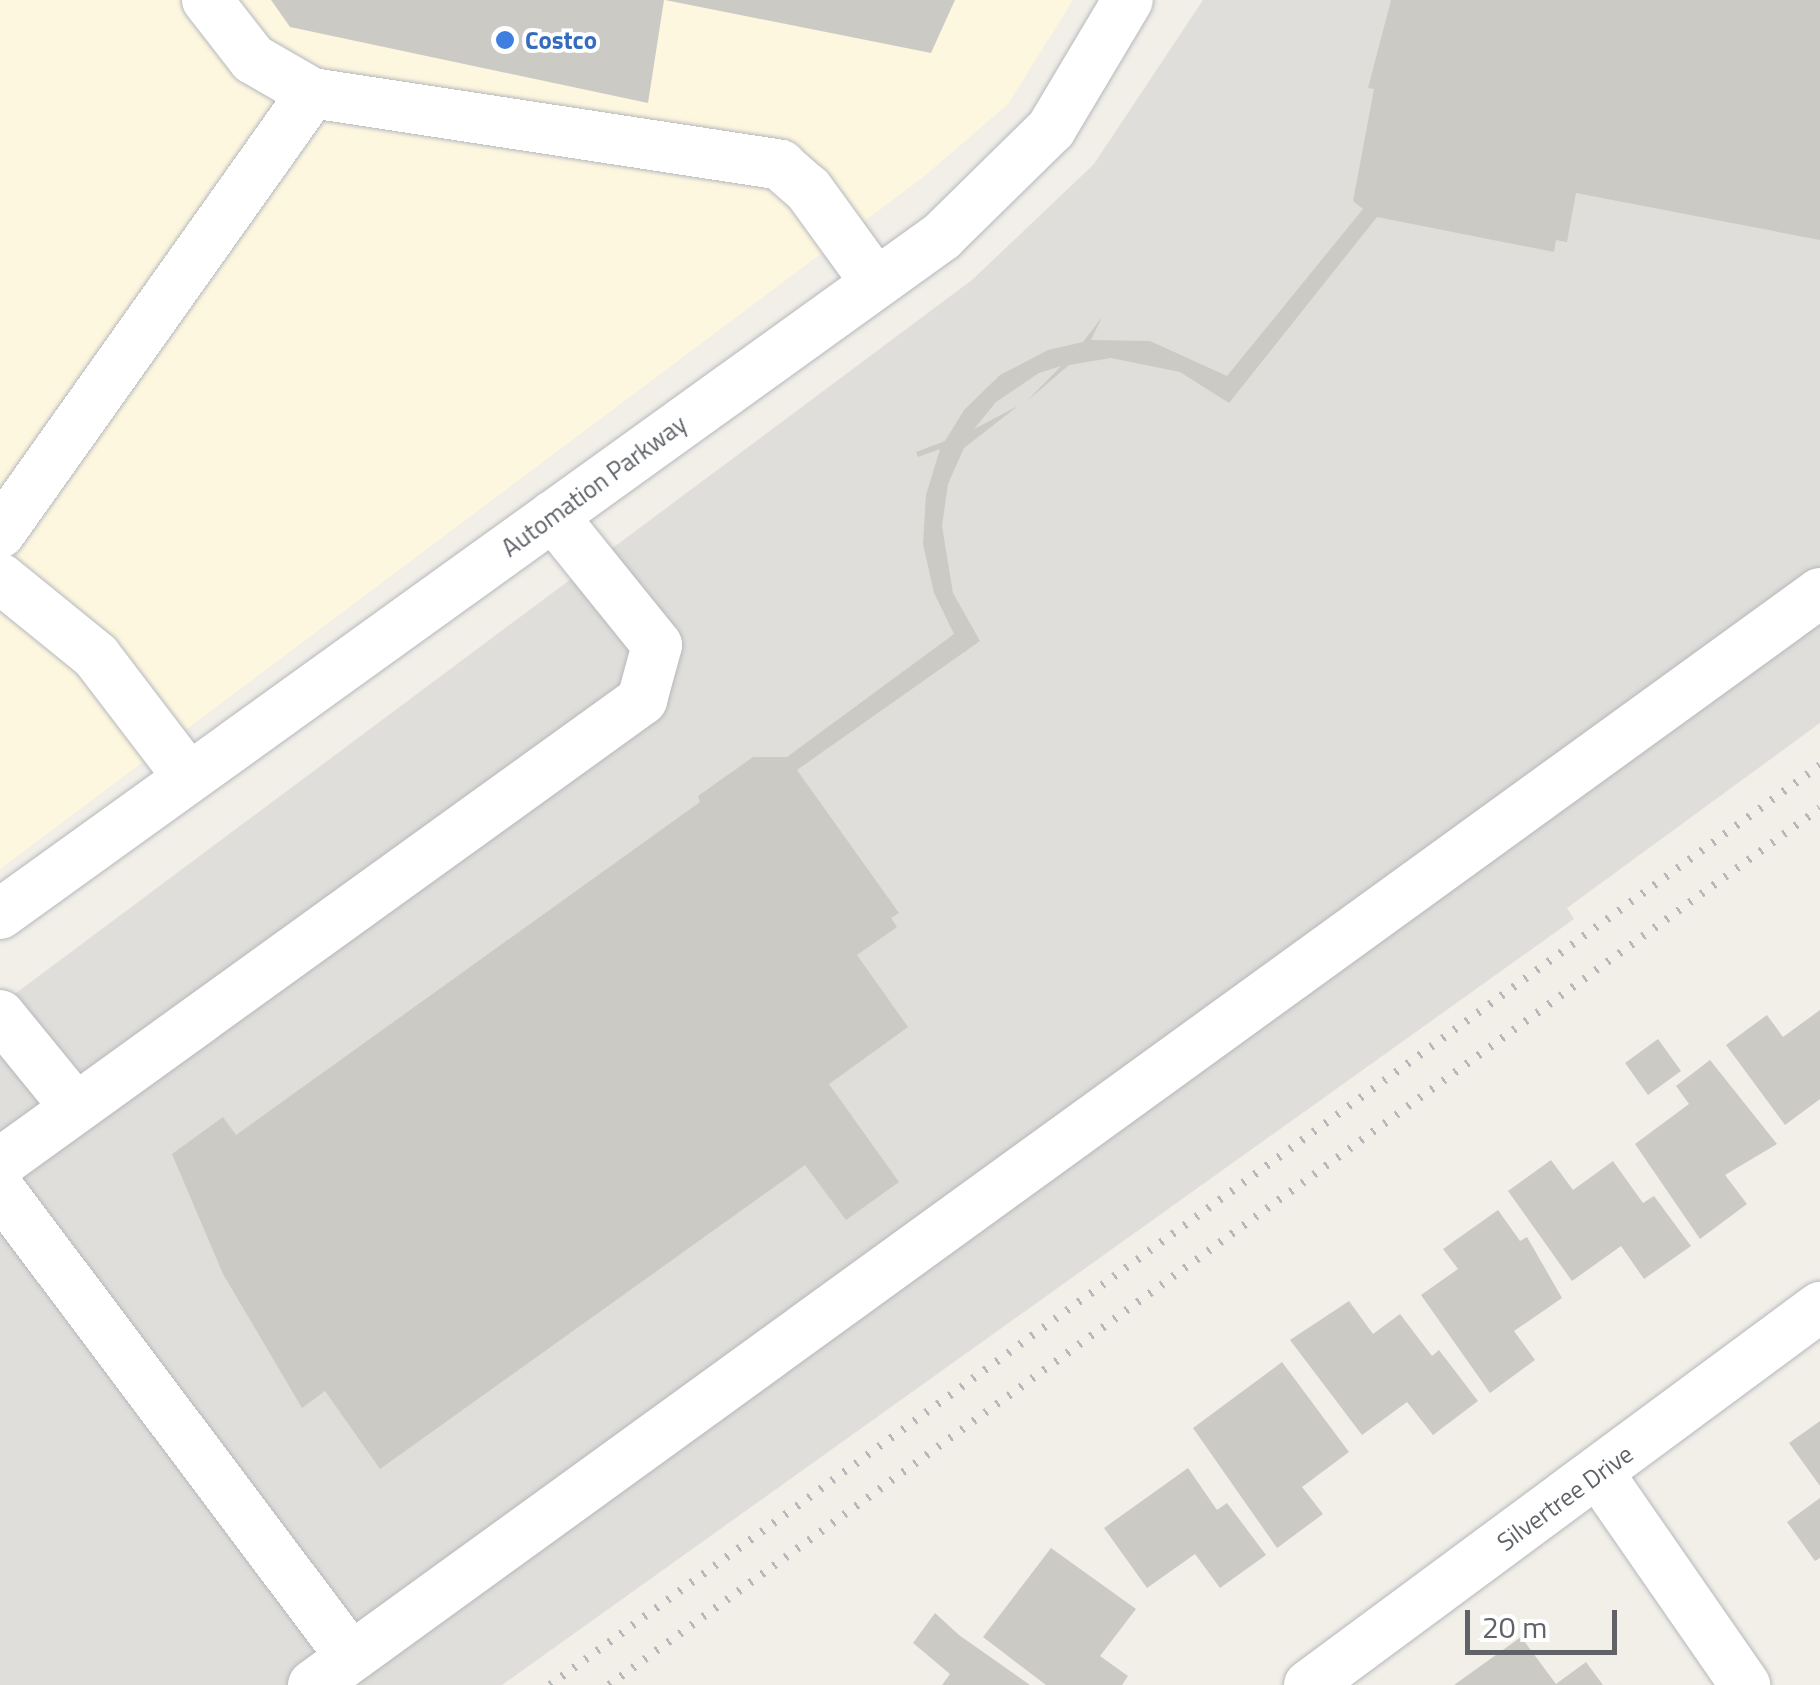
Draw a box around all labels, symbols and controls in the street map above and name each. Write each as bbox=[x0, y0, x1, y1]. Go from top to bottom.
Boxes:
place label: Costco bbox=[525, 25, 597, 55]
marker: Costco bbox=[494, 29, 516, 51]
street label: Automation Parkway bbox=[496, 409, 692, 563]
street label: Silvertree Drive bbox=[1491, 1439, 1639, 1557]
scale bar bbox=[1470, 1590, 1622, 1652]
text: 20 m bbox=[1482, 1604, 1547, 1650]

